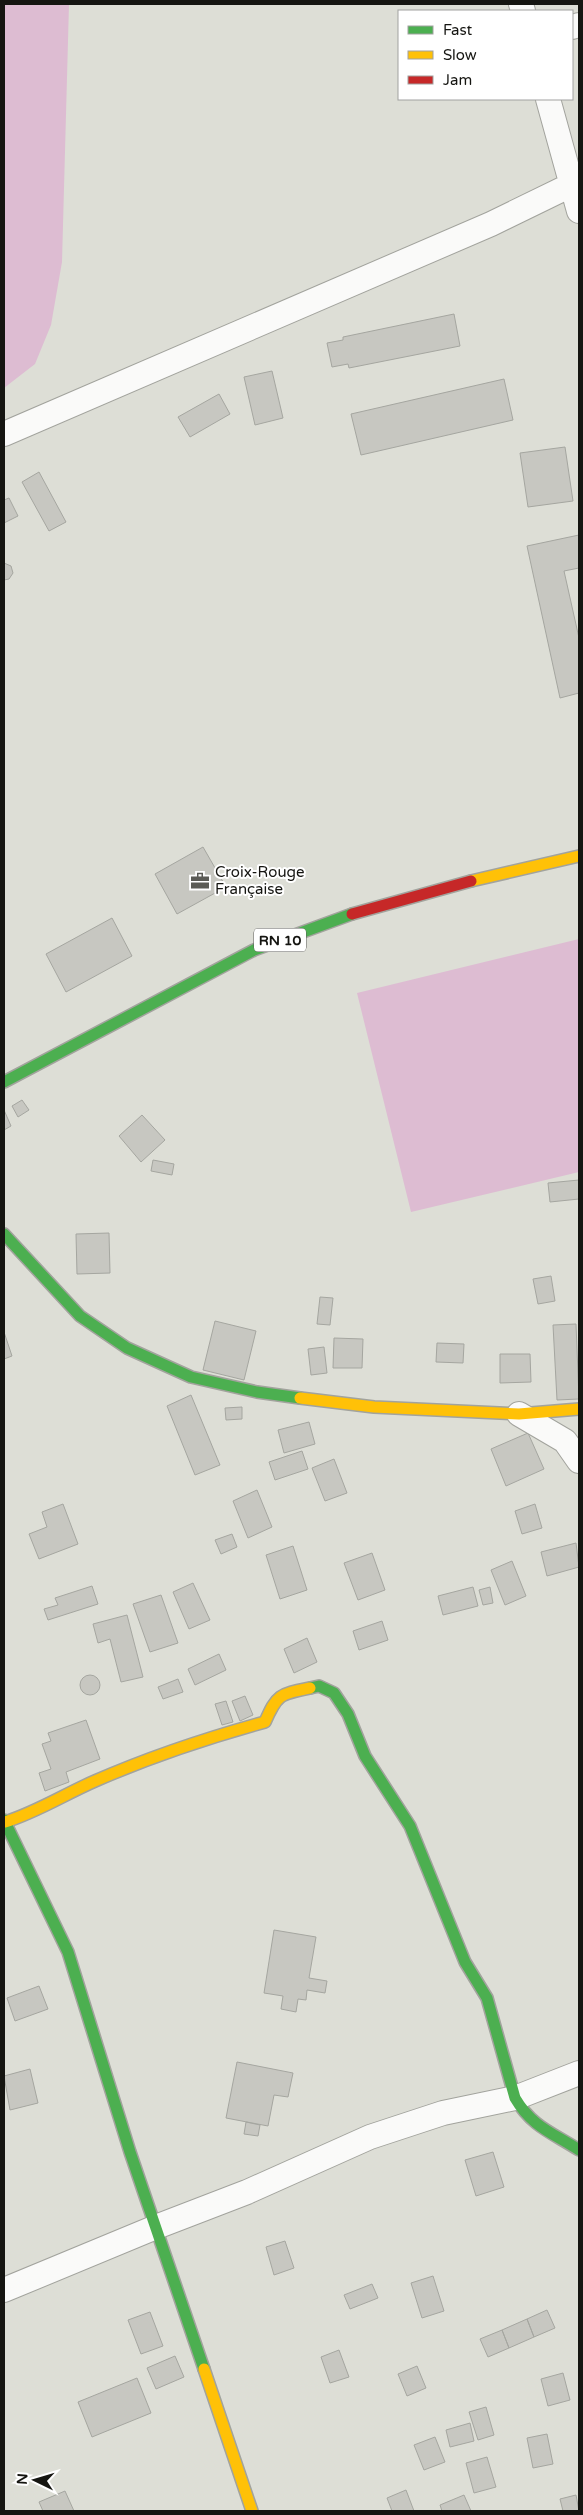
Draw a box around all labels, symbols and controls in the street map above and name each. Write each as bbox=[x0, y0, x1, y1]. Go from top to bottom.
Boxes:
legend bbox=[398, 10, 573, 100]
text: Fast bbox=[443, 21, 473, 39]
text: Slow bbox=[443, 46, 477, 64]
text: Jam bbox=[443, 71, 472, 89]
place label: Croix-Rouge Française bbox=[215, 863, 304, 898]
office icon: Croix-Rouge Française bbox=[189, 870, 211, 892]
road number: RN 10 bbox=[254, 928, 306, 952]
north arrow bbox=[10, 2455, 60, 2505]
text: N bbox=[14, 2473, 32, 2485]

